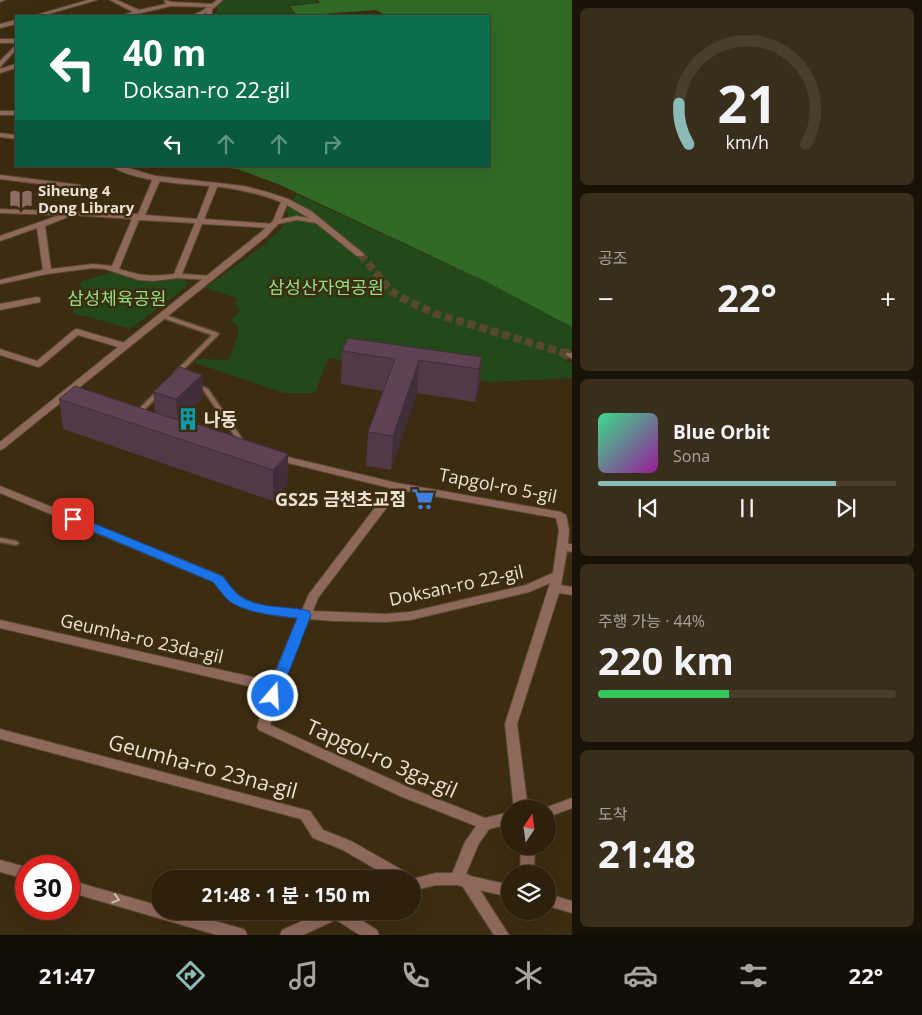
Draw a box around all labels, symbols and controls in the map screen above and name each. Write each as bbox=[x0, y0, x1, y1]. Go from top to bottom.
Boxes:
text: 40 m bbox=[123, 29, 206, 76]
icon: left bbox=[40, 35, 105, 100]
text: 21 bbox=[717, 67, 777, 138]
text: Doksan-ro 22-gil bbox=[123, 74, 290, 104]
icon: left bbox=[159, 130, 187, 158]
icon: ahead bbox=[212, 130, 240, 158]
icon: ahead bbox=[265, 130, 293, 158]
icon: right bbox=[318, 130, 346, 158]
text: km/h bbox=[725, 130, 769, 154]
place label: Siheung 4 Dong Library bbox=[38, 180, 135, 217]
library icon: Siheung 4 Dong Library bbox=[8, 186, 34, 212]
text: 공조 bbox=[598, 247, 627, 269]
text: 22° bbox=[717, 271, 777, 323]
park label: 삼성산자연공원 bbox=[268, 275, 384, 299]
text: − bbox=[598, 279, 614, 317]
text: + bbox=[880, 279, 896, 317]
park label: 삼성체육공원 bbox=[67, 286, 167, 310]
building icon: 나동 bbox=[175, 406, 201, 432]
place label: 나동 bbox=[204, 407, 237, 431]
text: Blue Orbit bbox=[673, 419, 770, 445]
text: Sona bbox=[673, 445, 710, 467]
street label: Tapgol-ro 5-gil bbox=[437, 462, 559, 508]
supermarket icon: GS25 금천초교점 bbox=[410, 486, 436, 512]
place label: GS25 금천초교점 bbox=[275, 487, 406, 511]
icon: previous bbox=[634, 494, 662, 522]
icon: pause bbox=[733, 494, 761, 522]
icon: next bbox=[832, 494, 860, 522]
pin bbox=[52, 498, 94, 540]
icon: arrive bbox=[59, 505, 87, 533]
street label: Doksan-ro 22-gil bbox=[387, 559, 525, 611]
street label: Geumha-ro 23da-gil bbox=[58, 608, 226, 668]
text: 주행 가능 · 44% bbox=[598, 610, 705, 632]
text: 220 km bbox=[598, 634, 734, 686]
position arrow bbox=[246, 669, 298, 721]
street label: Tapgol-ro 3ga-gil bbox=[302, 712, 462, 804]
street label: Geumha-ro 23na-gil bbox=[105, 727, 301, 805]
north arrow bbox=[501, 800, 556, 855]
map controls bbox=[501, 800, 556, 920]
text: 도착 bbox=[598, 803, 627, 825]
text: 21:48 bbox=[598, 827, 696, 879]
speed limit sign: 30 bbox=[15, 855, 80, 920]
button: layers bbox=[501, 865, 556, 920]
text: 21:48 · 1 분 · 150 m bbox=[202, 882, 370, 908]
one-way arrow bbox=[111, 894, 119, 904]
icon: directions bbox=[173, 958, 208, 993]
icon: music bbox=[286, 958, 321, 993]
icon: phone bbox=[398, 958, 433, 993]
icon: climate bbox=[511, 958, 546, 993]
icon: car bbox=[623, 958, 658, 993]
icon: filters bbox=[736, 958, 771, 993]
text: 21:47 bbox=[39, 960, 95, 990]
text: 22° bbox=[849, 960, 883, 990]

